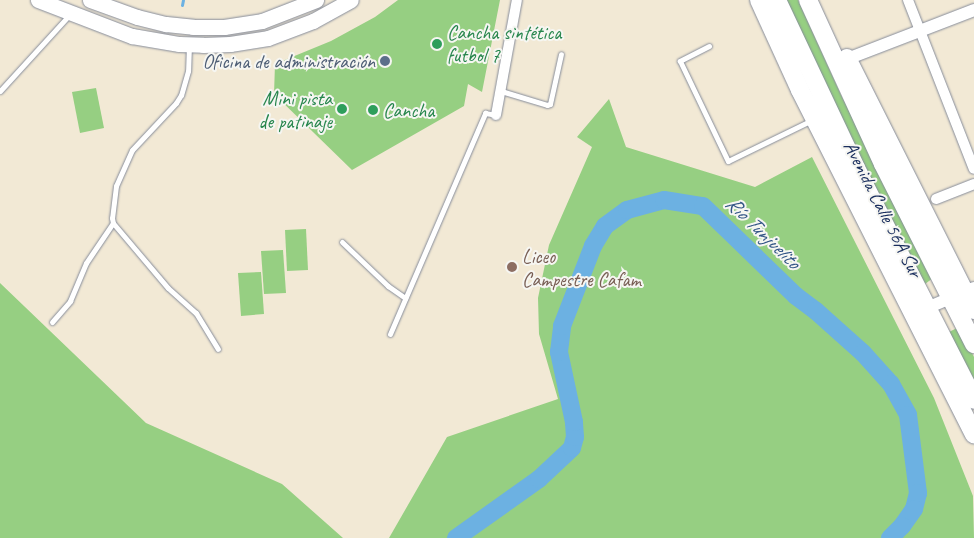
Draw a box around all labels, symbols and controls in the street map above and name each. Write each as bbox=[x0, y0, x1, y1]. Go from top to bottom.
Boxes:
place label: Cancha sintética futbol 7 bbox=[447, 21, 561, 68]
marker: Cancha sintética futbol 7 bbox=[431, 38, 443, 50]
place label: Oficina de administración bbox=[202, 49, 375, 73]
marker: Oficina de administración bbox=[379, 55, 391, 67]
place label: Mini pista de patinaje bbox=[258, 86, 332, 133]
place label: Cancha bbox=[383, 98, 434, 122]
marker: Mini pista de patinaje bbox=[336, 103, 348, 115]
marker: Cancha bbox=[367, 104, 379, 116]
street label: Avenida Calle 56A Sur bbox=[838, 137, 928, 281]
water label: Río Tunjuelito bbox=[721, 191, 805, 273]
place label: Liceo Campestre Cafam bbox=[522, 244, 642, 291]
marker: Liceo Campestre Cafam bbox=[506, 261, 518, 273]

